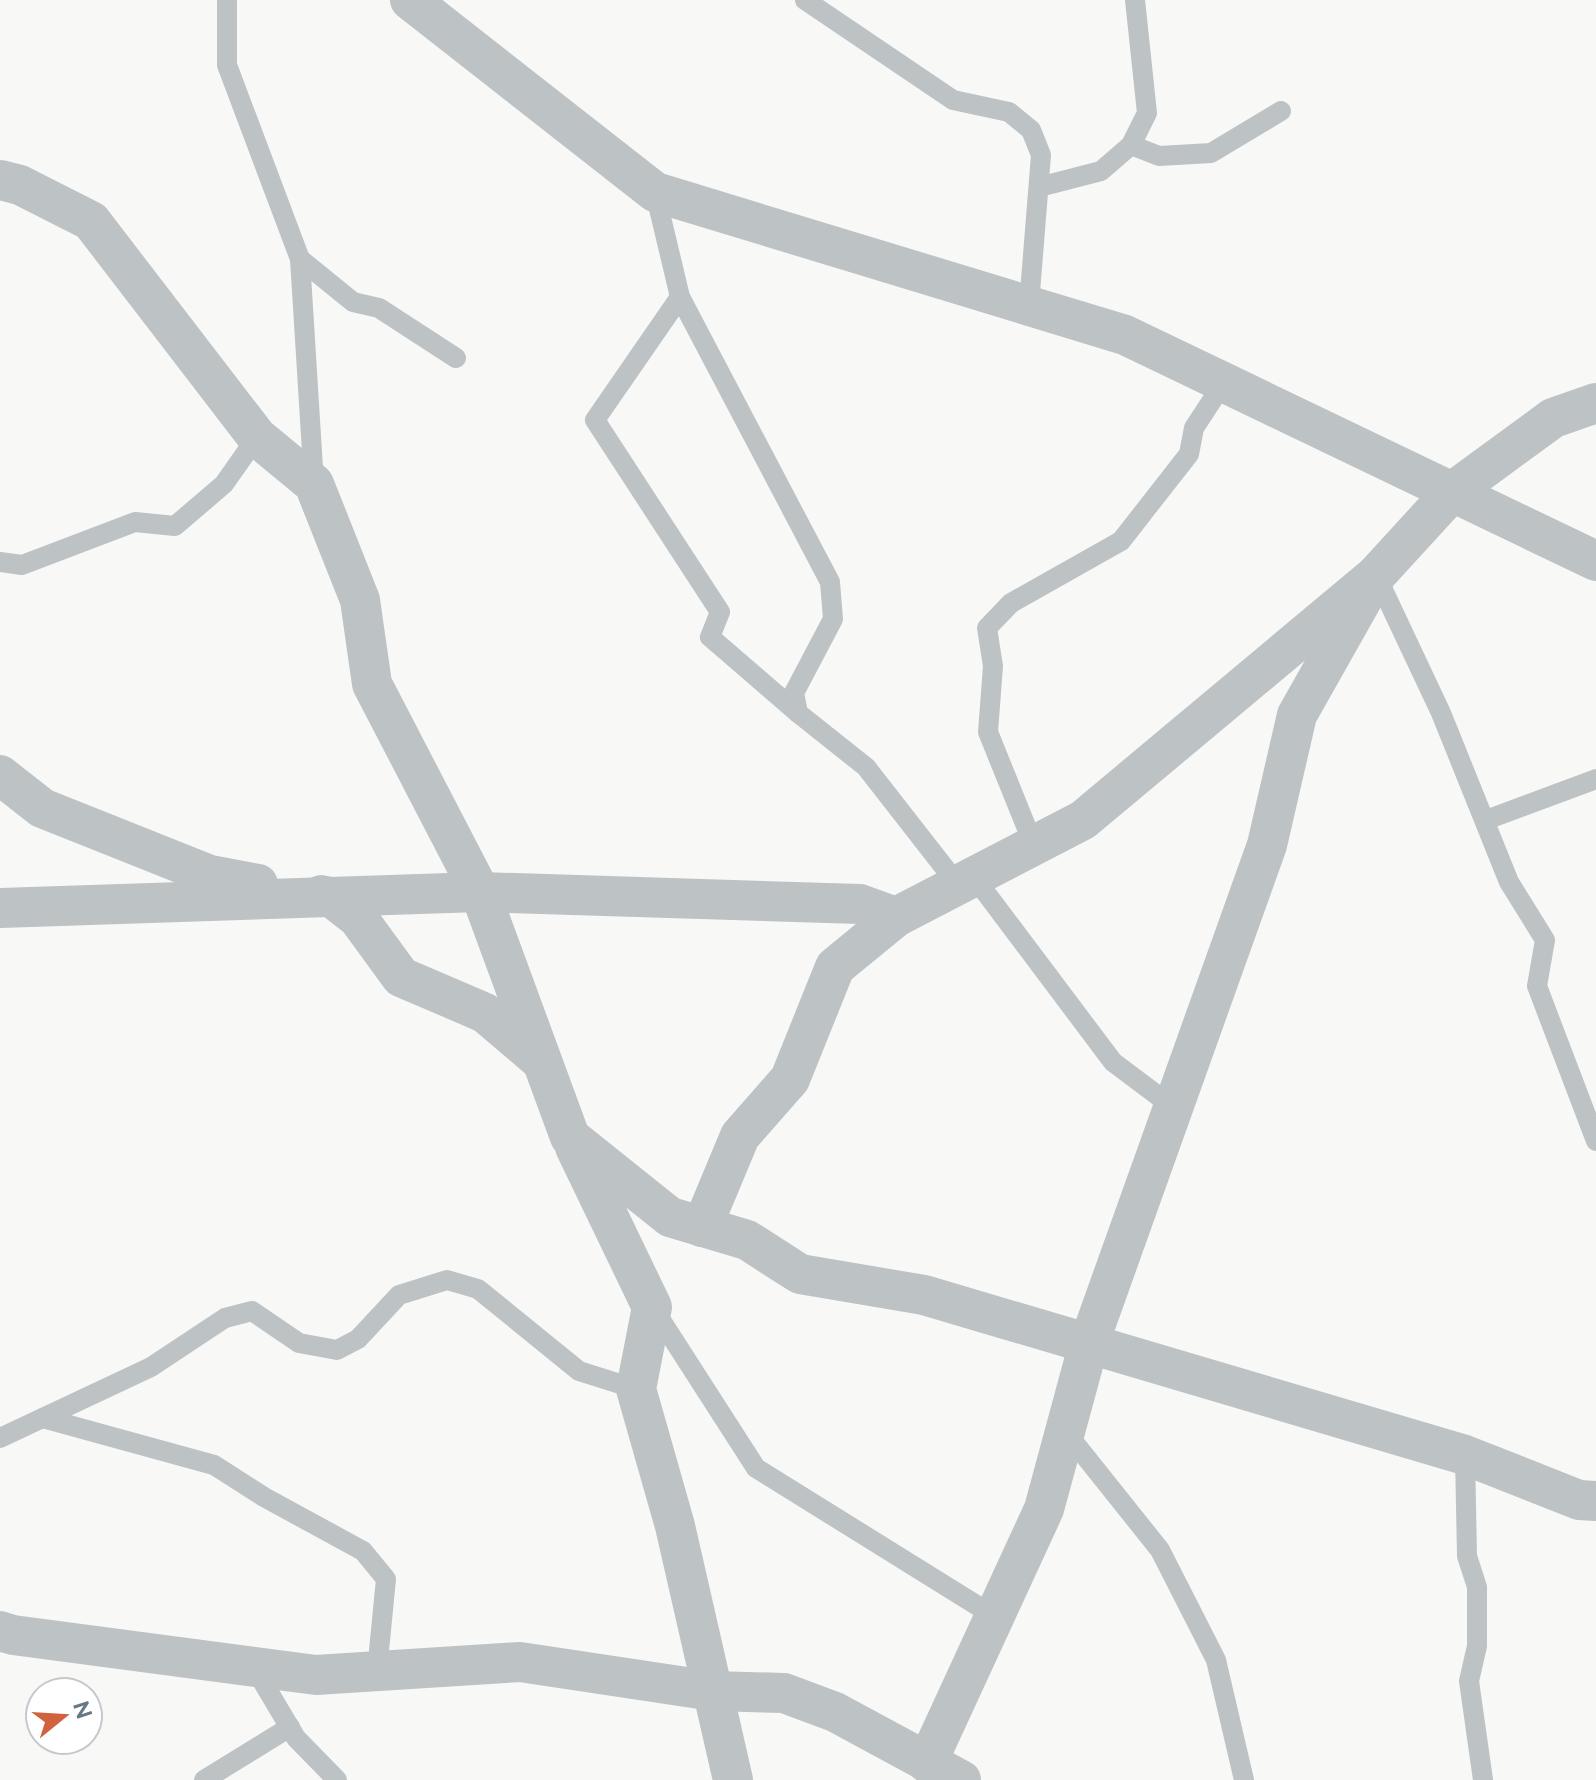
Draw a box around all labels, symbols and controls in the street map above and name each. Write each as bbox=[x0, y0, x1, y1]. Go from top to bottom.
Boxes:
north arrow bbox=[24, 1676, 104, 1756]
text: N bbox=[68, 1698, 98, 1722]

